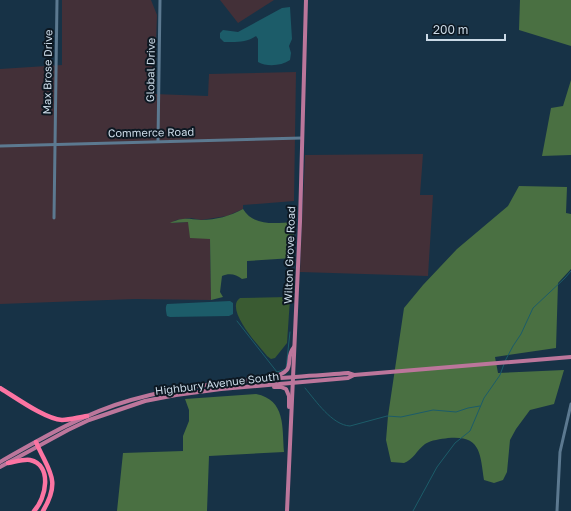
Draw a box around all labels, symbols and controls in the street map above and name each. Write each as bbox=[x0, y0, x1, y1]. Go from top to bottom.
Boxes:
scale bar bbox=[427, 16, 505, 42]
text: 200 m bbox=[433, 22, 468, 37]
street label: Max Brose Drive bbox=[40, 29, 54, 115]
street label: Global Drive bbox=[143, 38, 157, 102]
street label: Commerce Road bbox=[108, 125, 194, 139]
street label: Wilton Grove Road bbox=[281, 206, 297, 304]
street label: Highbury Avenue South bbox=[154, 369, 280, 397]

